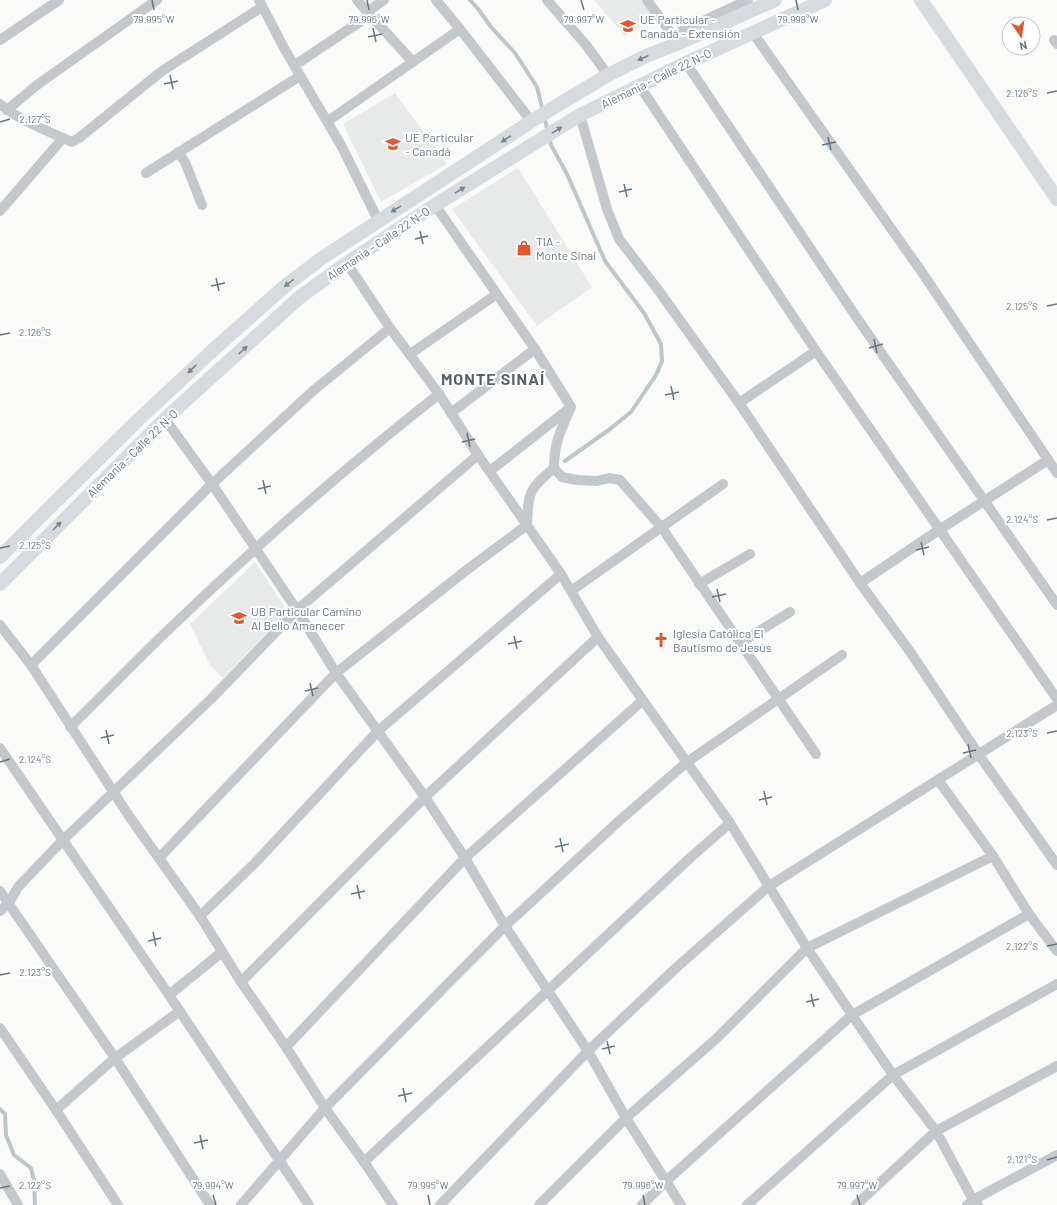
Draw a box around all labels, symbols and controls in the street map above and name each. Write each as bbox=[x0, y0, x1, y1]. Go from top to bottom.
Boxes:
place label: UE Particular - Canadá - Extensión bbox=[640, 12, 740, 40]
text: 79.995°W bbox=[134, 13, 175, 25]
text: 79.996°W bbox=[349, 13, 390, 25]
text: 79.997°W bbox=[564, 13, 604, 25]
text: 79.998°W bbox=[778, 13, 819, 25]
north arrow bbox=[1001, 16, 1041, 56]
school or university icon: UE Particular - Canadá - Extensión bbox=[619, 17, 637, 35]
text: N bbox=[1018, 39, 1028, 53]
street label: Alemania - Calle 22 N-O bbox=[599, 45, 713, 111]
one-way arrow bbox=[637, 55, 648, 61]
text: 2.126°S bbox=[1006, 87, 1038, 99]
text: 2.127°S bbox=[19, 113, 51, 125]
one-way arrow bbox=[551, 126, 563, 133]
place label: UE Particular - Canadá bbox=[405, 130, 474, 158]
school or university icon: UE Particular - Canadá bbox=[384, 135, 402, 153]
one-way arrow bbox=[500, 135, 511, 143]
one-way arrow bbox=[454, 187, 465, 194]
street label: Alemania - Calle 22 N-O bbox=[324, 203, 432, 283]
one-way arrow bbox=[391, 205, 401, 213]
place label: TIA - Monte Sinai bbox=[536, 234, 596, 262]
shop icon: TIA - Monte Sinai bbox=[515, 239, 533, 257]
one-way arrow bbox=[283, 278, 294, 287]
text: 2.125°S bbox=[1006, 300, 1038, 312]
text: 2.126°S bbox=[19, 326, 51, 338]
one-way arrow bbox=[238, 345, 248, 355]
one-way arrow bbox=[187, 364, 197, 374]
district label: MONTE SINAÍ bbox=[441, 369, 545, 388]
street label: Alemania - Calle 22 N-O bbox=[84, 406, 180, 500]
text: 2.124°S bbox=[1006, 513, 1038, 525]
one-way arrow bbox=[52, 521, 62, 531]
text: 2.125°S bbox=[19, 539, 51, 551]
place label: UB Particular Camino Al Bello Amanecer bbox=[251, 604, 361, 632]
school or university icon: UB Particular Camino Al Bello Amanecer bbox=[230, 609, 248, 627]
place label: Iglesia Católica El Bautismo de Jesús bbox=[673, 626, 772, 654]
church icon: Iglesia Católica El Bautismo de Jesús bbox=[652, 631, 670, 649]
text: 2.123°S bbox=[1006, 727, 1038, 739]
text: 2.124°S bbox=[19, 753, 51, 765]
text: 2.122°S bbox=[1006, 940, 1038, 952]
text: 2.123°S bbox=[19, 966, 51, 978]
text: 2.121°S bbox=[1007, 1153, 1037, 1165]
text: 2.122°S bbox=[19, 1179, 51, 1191]
text: 79.994°W bbox=[192, 1179, 234, 1191]
text: 79.995°W bbox=[408, 1179, 449, 1191]
text: 79.996°W bbox=[623, 1179, 664, 1191]
text: 79.997°W bbox=[837, 1179, 877, 1191]

